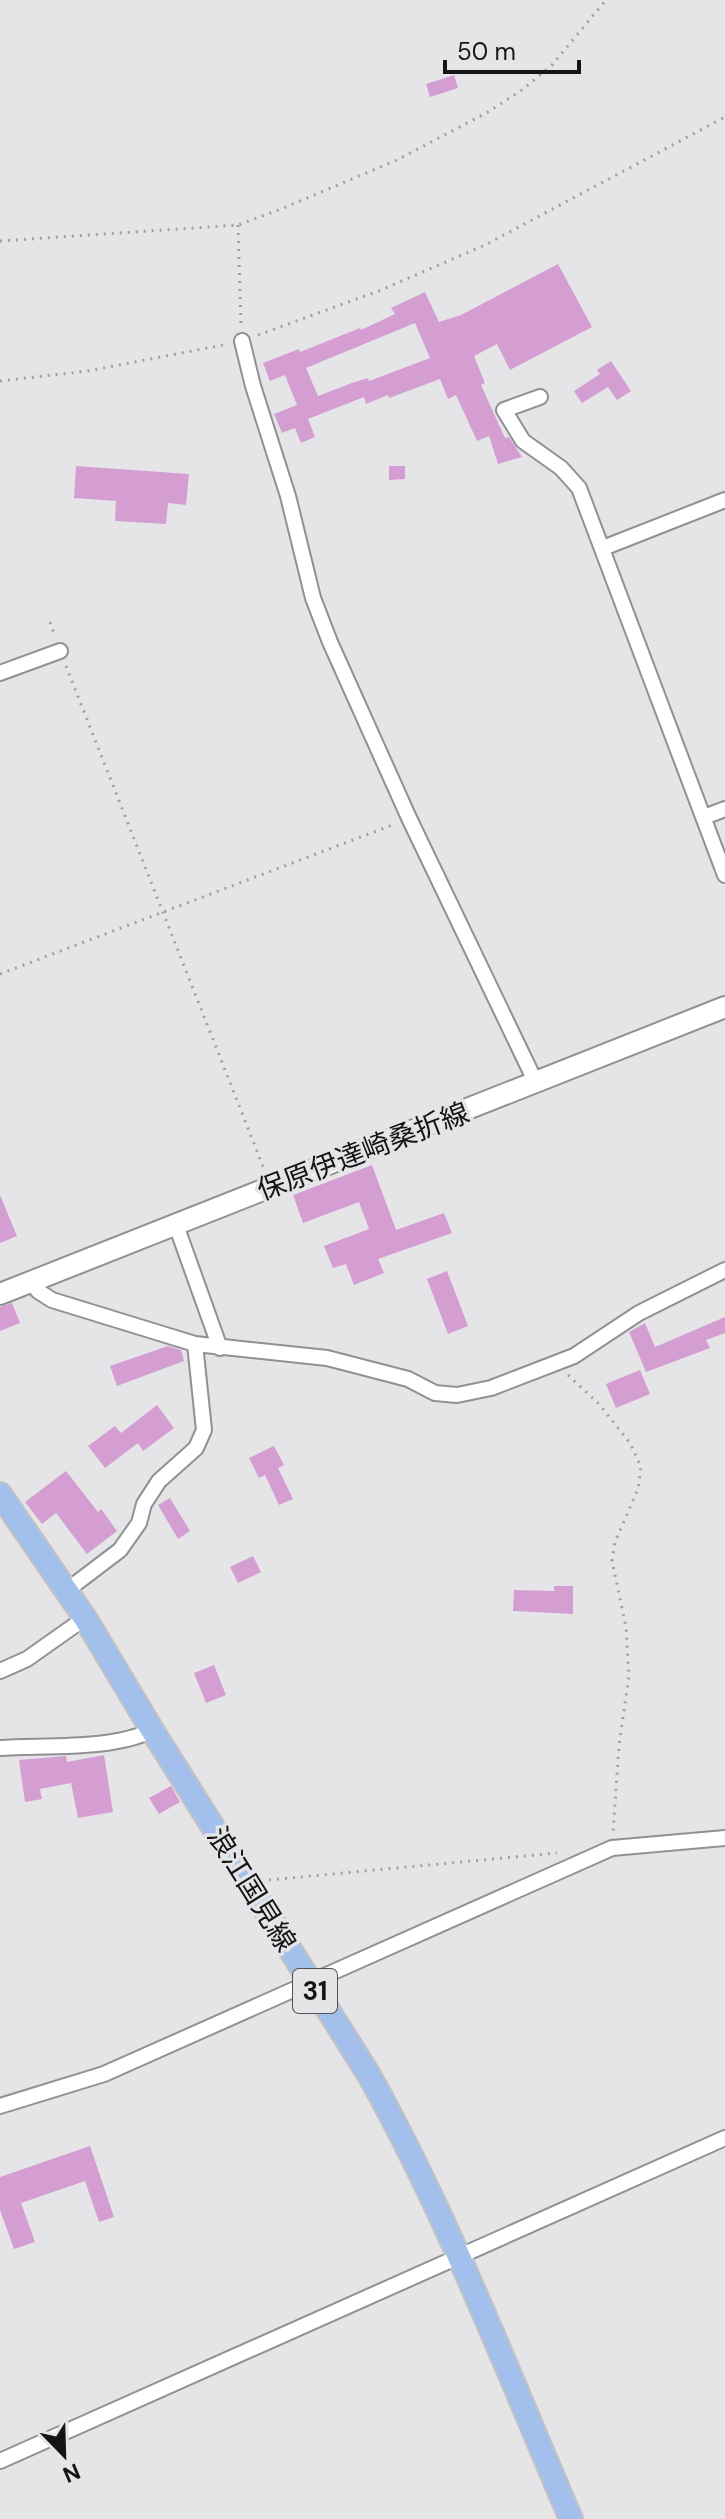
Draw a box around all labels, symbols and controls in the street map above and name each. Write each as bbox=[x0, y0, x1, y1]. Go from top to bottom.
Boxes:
scale bar bbox=[445, 24, 579, 74]
text: 50 m bbox=[457, 36, 516, 67]
street label: 保原伊達崎桑折線 bbox=[252, 1094, 474, 1209]
street label: 浪江国見線 bbox=[199, 1820, 304, 1958]
road number: 31 bbox=[293, 1969, 337, 2013]
north arrow bbox=[24, 2415, 104, 2495]
text: N bbox=[59, 2456, 85, 2489]

